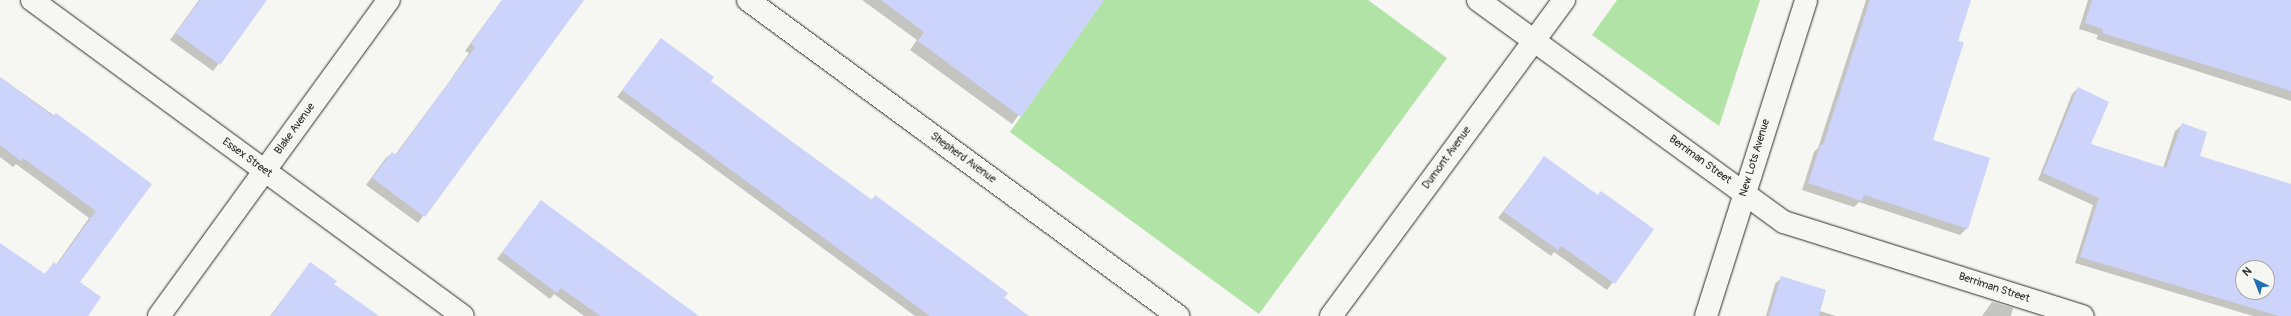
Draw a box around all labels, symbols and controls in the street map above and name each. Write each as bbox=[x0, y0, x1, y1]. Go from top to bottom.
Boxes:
street label: Blake Avenue bbox=[272, 101, 318, 157]
street label: New Lots Avenue bbox=[1737, 118, 1773, 198]
street label: Dumont Avenue bbox=[1420, 124, 1474, 192]
street label: Shepherd Avenue bbox=[928, 130, 998, 186]
street label: Berriman Street bbox=[1666, 133, 1734, 187]
street label: Essex Street bbox=[219, 135, 275, 181]
north arrow bbox=[2235, 260, 2275, 300]
text: N bbox=[2240, 264, 2254, 279]
street label: Berriman Street bbox=[1957, 270, 2031, 306]

